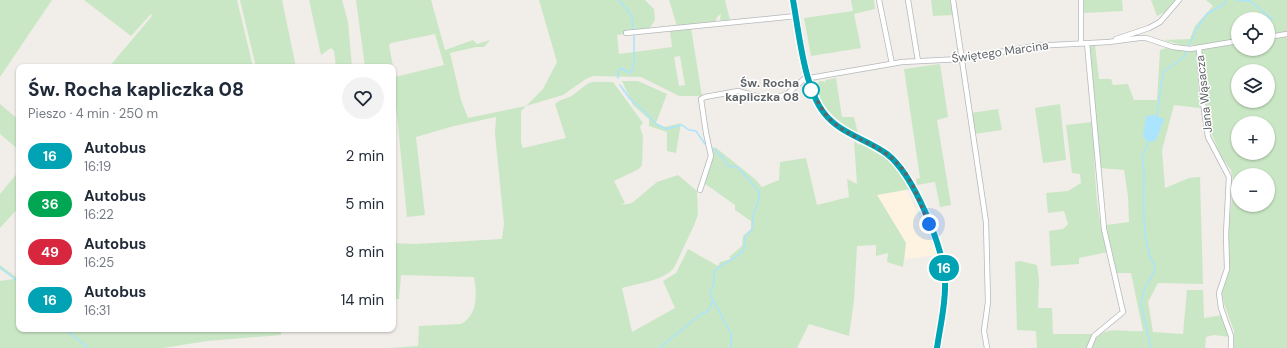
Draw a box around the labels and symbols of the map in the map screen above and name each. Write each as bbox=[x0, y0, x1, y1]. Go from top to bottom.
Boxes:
street label: Świętego Marcina bbox=[951, 37, 1049, 67]
street label: Jana Wąsacza bbox=[1192, 54, 1216, 134]
place label: Św. Rocha kapliczka 08 bbox=[725, 75, 799, 105]
marker: Św. Rocha kapliczka 08 bbox=[802, 81, 820, 99]
your location bbox=[919, 214, 939, 234]
line badge: 16 bbox=[926, 255, 962, 281]

